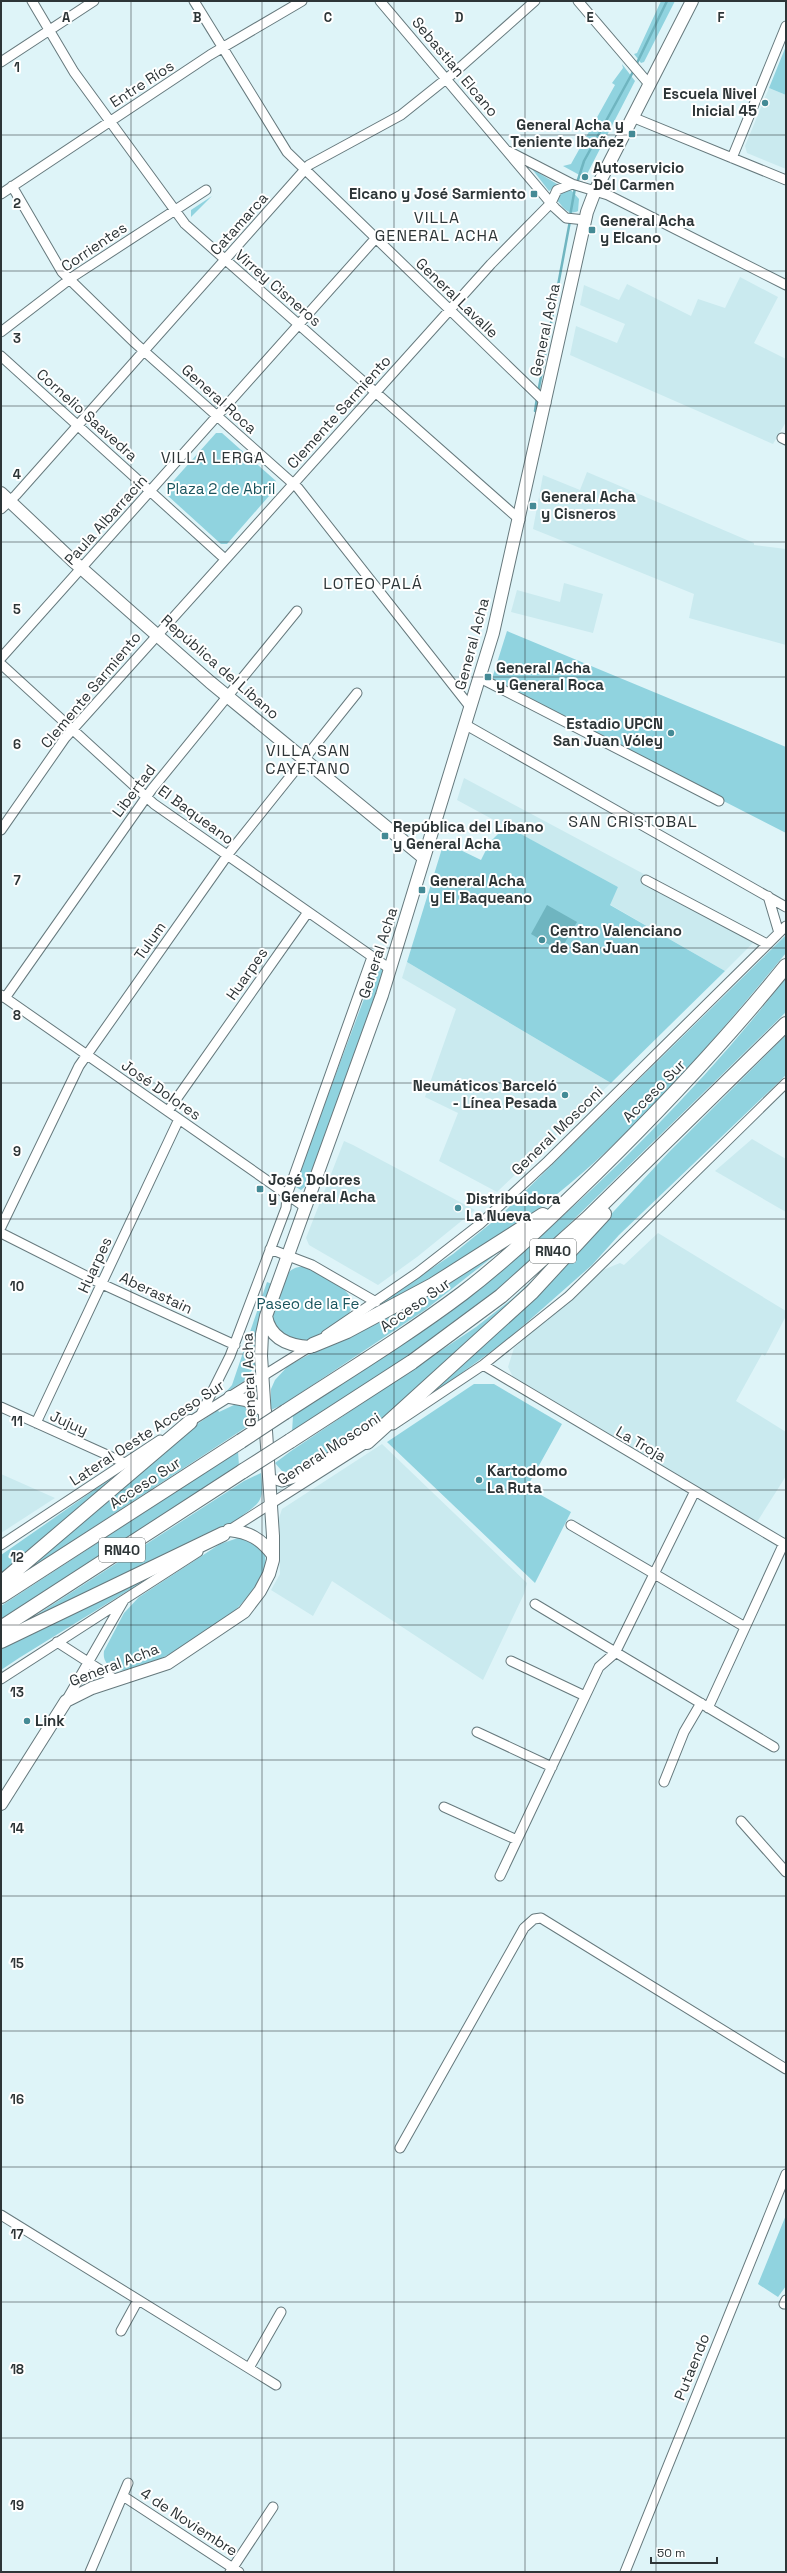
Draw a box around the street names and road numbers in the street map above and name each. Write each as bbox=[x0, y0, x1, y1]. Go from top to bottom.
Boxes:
street label: Sebastian Elcano bbox=[408, 13, 503, 120]
street label: Entre Ríos bbox=[106, 56, 177, 111]
street label: Catamarca bbox=[206, 188, 272, 259]
street label: Corrientes bbox=[57, 218, 130, 275]
street label: Virrey Cisneros bbox=[231, 245, 325, 330]
street label: General Lavalle bbox=[412, 253, 503, 342]
street label: General Acha bbox=[525, 281, 564, 378]
street label: Clemente Sarmiento bbox=[283, 351, 395, 472]
street label: General Roca bbox=[178, 360, 261, 438]
street label: Cornelio Saavedra bbox=[33, 364, 142, 465]
street label: Paula Albarracín bbox=[60, 471, 151, 569]
street label: General Acha bbox=[450, 595, 493, 692]
street label: República del Líbano bbox=[157, 610, 283, 723]
street label: Clemente Sarmiento bbox=[36, 628, 145, 752]
street label: Libertad bbox=[108, 761, 160, 821]
street label: El Baqueano bbox=[155, 781, 238, 848]
street label: General Acha bbox=[354, 905, 401, 1001]
street label: Tulum bbox=[130, 918, 170, 964]
street label: Huarpes bbox=[222, 944, 272, 1004]
street label: José Dolores bbox=[118, 1055, 205, 1124]
street label: Acceso Sur bbox=[618, 1055, 689, 1126]
street label: General Mosconi bbox=[507, 1082, 606, 1179]
street label: Huarpes bbox=[73, 1234, 116, 1296]
road number: RN40 bbox=[530, 1239, 576, 1263]
street label: Aberastain bbox=[117, 1267, 196, 1318]
street label: Acceso Sur bbox=[376, 1273, 454, 1336]
street label: General Acha bbox=[237, 1332, 260, 1428]
street label: Lateral Oeste Acceso Sur bbox=[66, 1376, 228, 1490]
street label: Jujuy bbox=[47, 1406, 91, 1439]
street label: General Mosconi bbox=[273, 1408, 384, 1489]
street label: La Troja bbox=[613, 1422, 670, 1466]
street label: Acceso Sur bbox=[106, 1453, 184, 1513]
road number: RN40 bbox=[99, 1538, 145, 1562]
street label: General Acha bbox=[66, 1639, 162, 1690]
street label: Putaendo bbox=[670, 2331, 714, 2403]
street label: 4 de Noviembre bbox=[137, 2483, 242, 2560]

